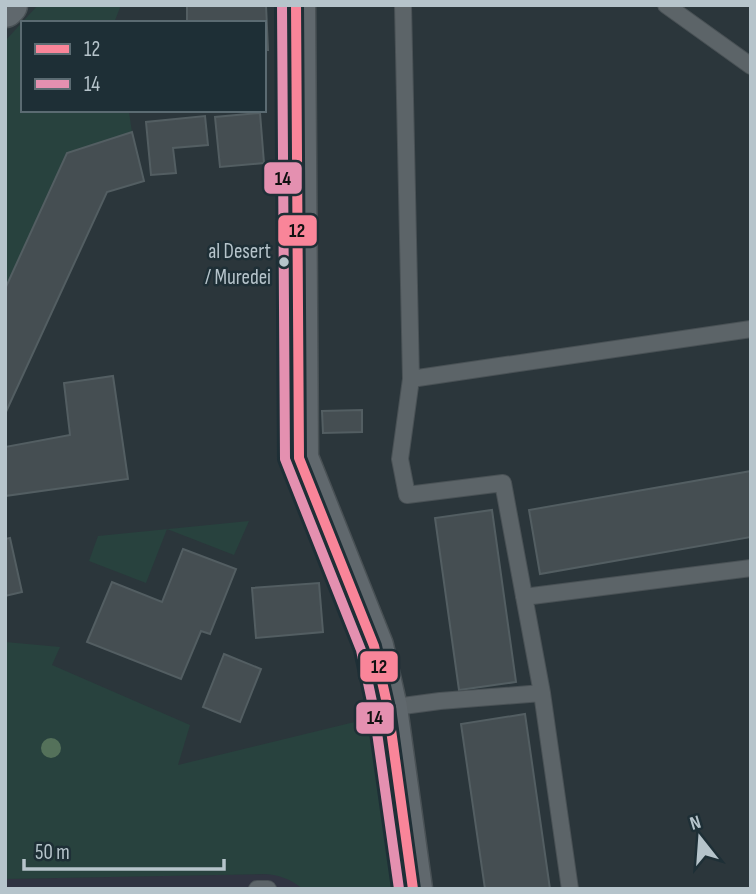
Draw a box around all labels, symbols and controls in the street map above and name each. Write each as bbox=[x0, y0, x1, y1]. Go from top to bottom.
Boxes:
legend bbox=[21, 21, 266, 112]
text: 12 bbox=[84, 37, 100, 62]
text: 14 bbox=[84, 72, 100, 97]
line badge: 14 bbox=[263, 161, 303, 195]
text: 14 bbox=[275, 168, 291, 191]
line badge: 12 bbox=[277, 214, 318, 247]
text: 12 bbox=[289, 220, 305, 243]
place label: al Desert / Muredei bbox=[205, 239, 271, 290]
marker: al Desert / Muredei bbox=[277, 255, 291, 269]
line badge: 12 bbox=[359, 650, 399, 683]
text: 12 bbox=[371, 656, 387, 679]
line badge: 14 bbox=[355, 701, 395, 735]
text: 14 bbox=[367, 707, 383, 730]
north arrow bbox=[665, 803, 735, 873]
text: N bbox=[687, 811, 704, 836]
scale bar bbox=[24, 828, 224, 872]
text: 50 m bbox=[35, 840, 70, 865]

